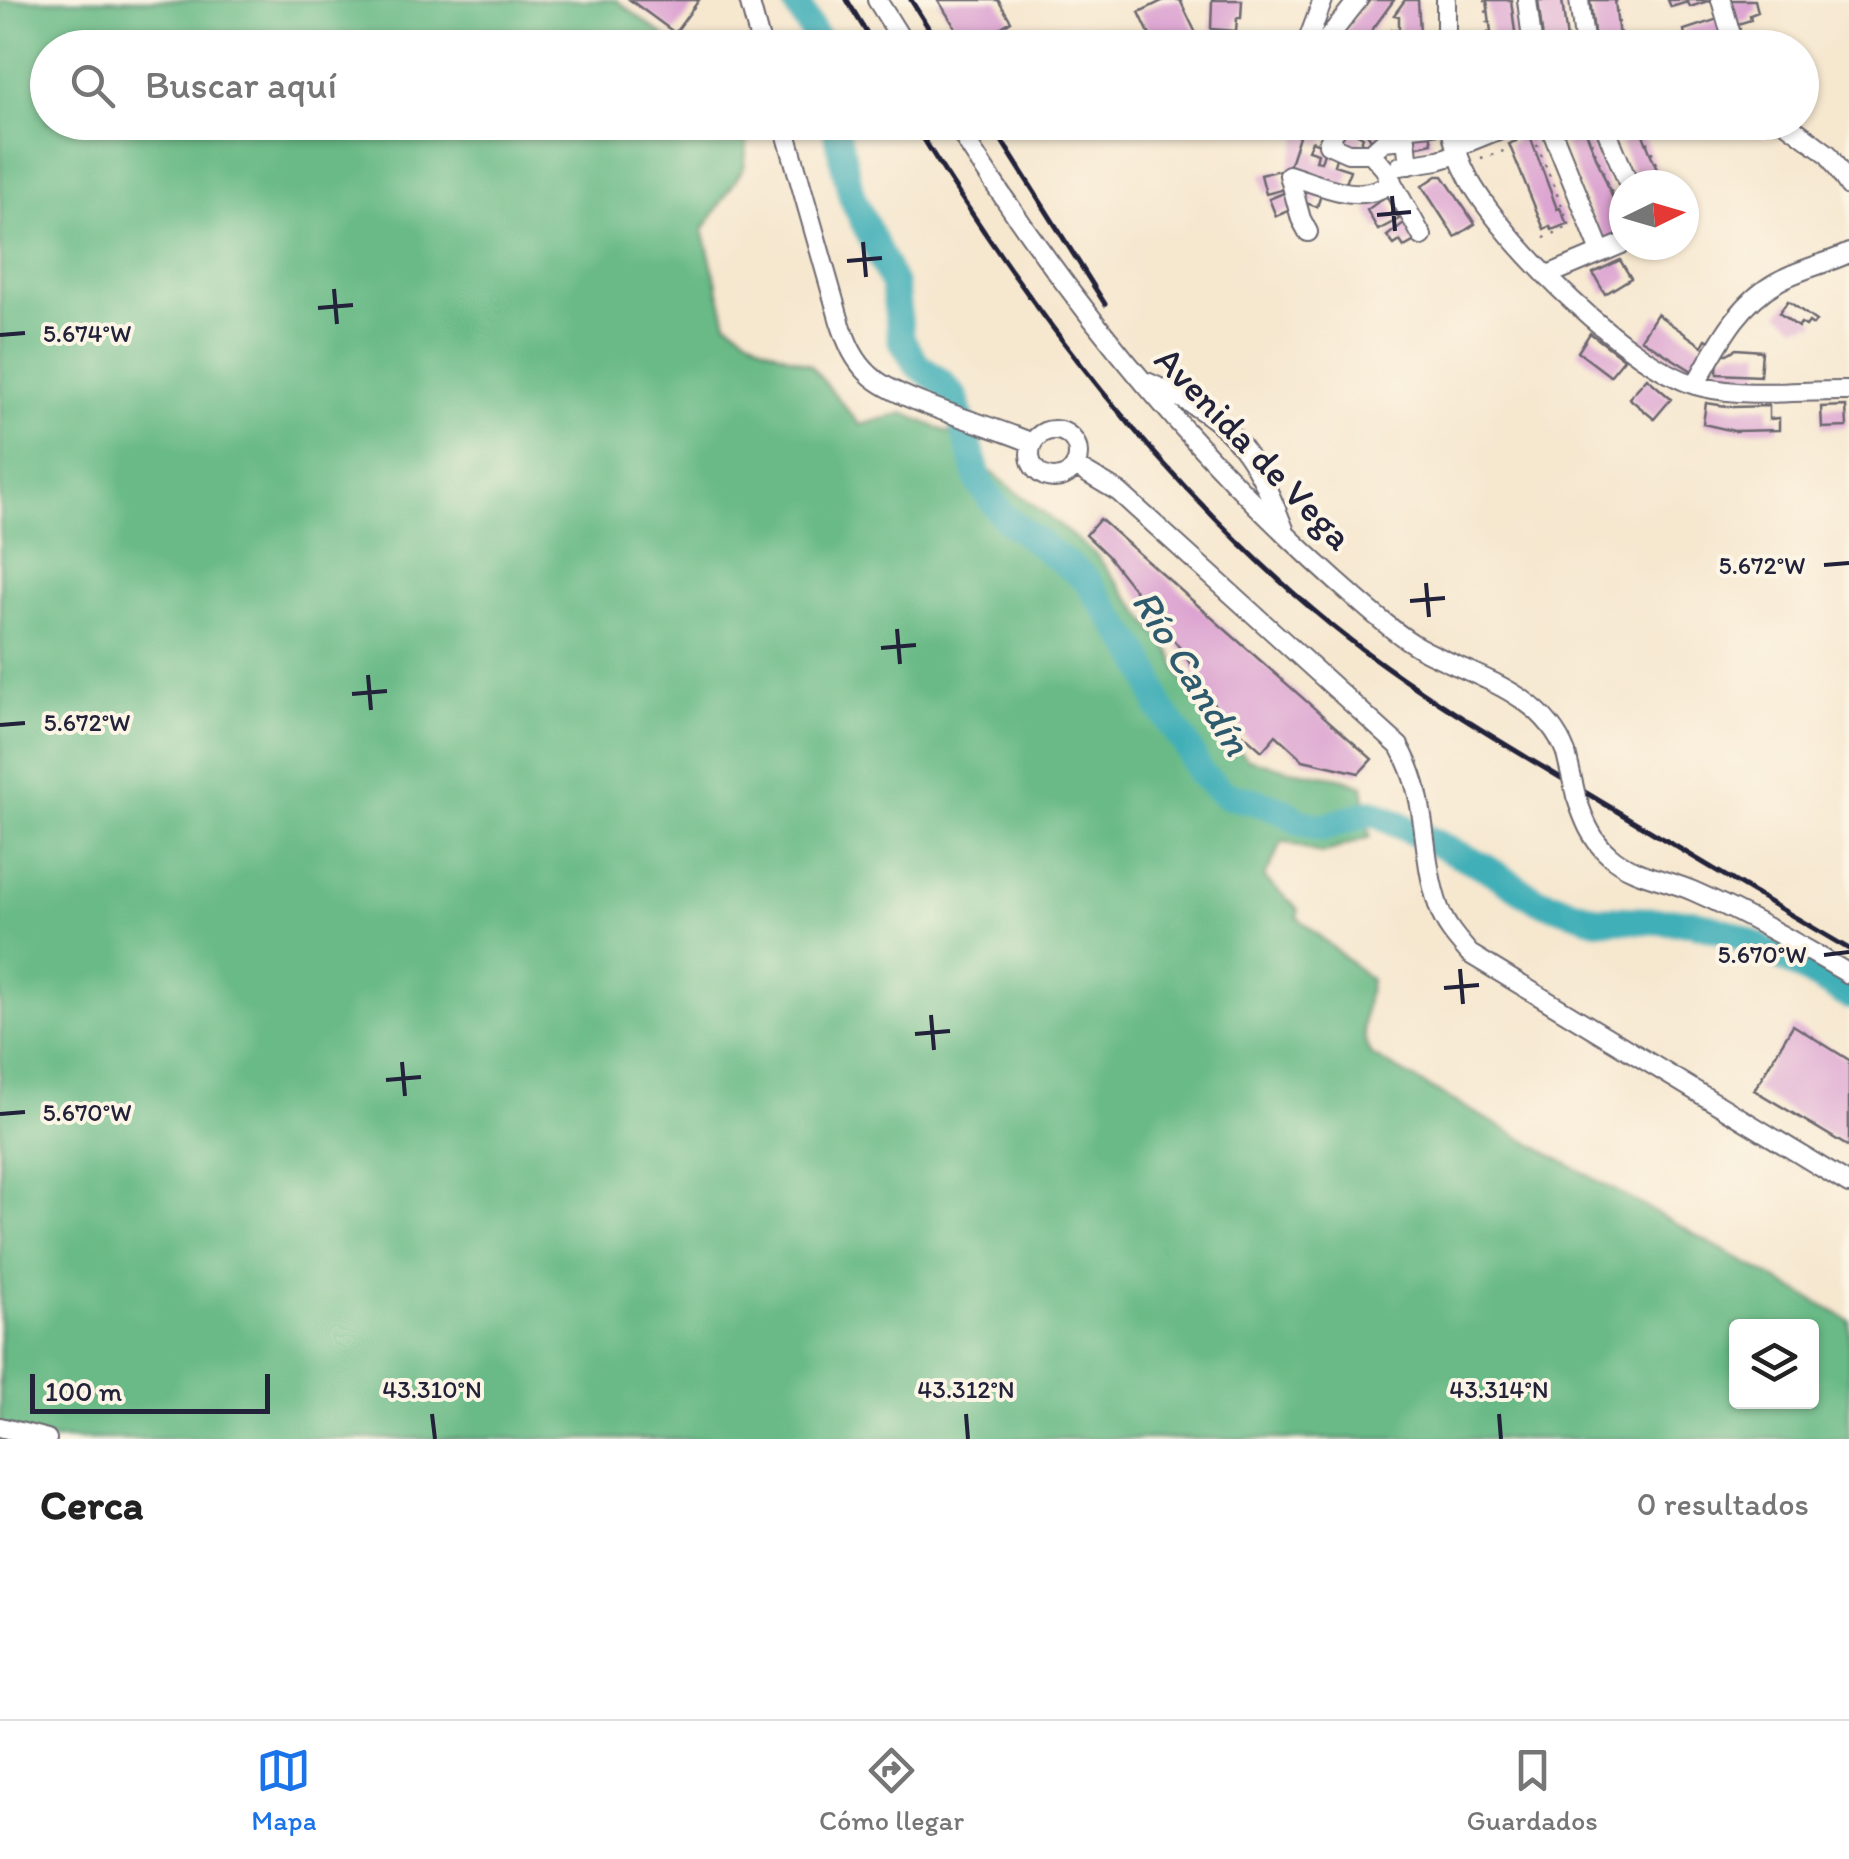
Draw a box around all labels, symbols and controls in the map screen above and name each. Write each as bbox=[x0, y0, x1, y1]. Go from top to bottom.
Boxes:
search box bbox=[30, 30, 1819, 140]
icon: search bbox=[65, 58, 120, 113]
text: Buscar aquí bbox=[145, 62, 337, 108]
north arrow bbox=[1609, 170, 1699, 260]
text: 5.674°W bbox=[43, 318, 131, 348]
street label: Avenida de Vega bbox=[1145, 337, 1363, 560]
text: 5.672°W bbox=[1719, 550, 1805, 580]
water label: Río Candín bbox=[1122, 580, 1262, 764]
text: 5.672°W bbox=[44, 707, 130, 737]
text: 5.670°W bbox=[1717, 939, 1807, 969]
text: 5.670°W bbox=[42, 1097, 132, 1127]
map controls bbox=[1729, 1319, 1819, 1409]
button: layers bbox=[1729, 1319, 1819, 1409]
scale bar bbox=[30, 1369, 270, 1414]
text: 100 m bbox=[45, 1374, 122, 1408]
text: 43.310°N bbox=[382, 1374, 482, 1404]
text: 43.312°N bbox=[917, 1374, 1015, 1404]
text: 43.314°N bbox=[1449, 1374, 1549, 1404]
text: Cerca bbox=[40, 1479, 144, 1530]
text: 0 resultados bbox=[1637, 1485, 1809, 1523]
tab: Mapa bbox=[251, 1743, 316, 1837]
tab: Cómo llegar bbox=[819, 1743, 964, 1837]
tab: Guardados bbox=[1466, 1743, 1598, 1837]

